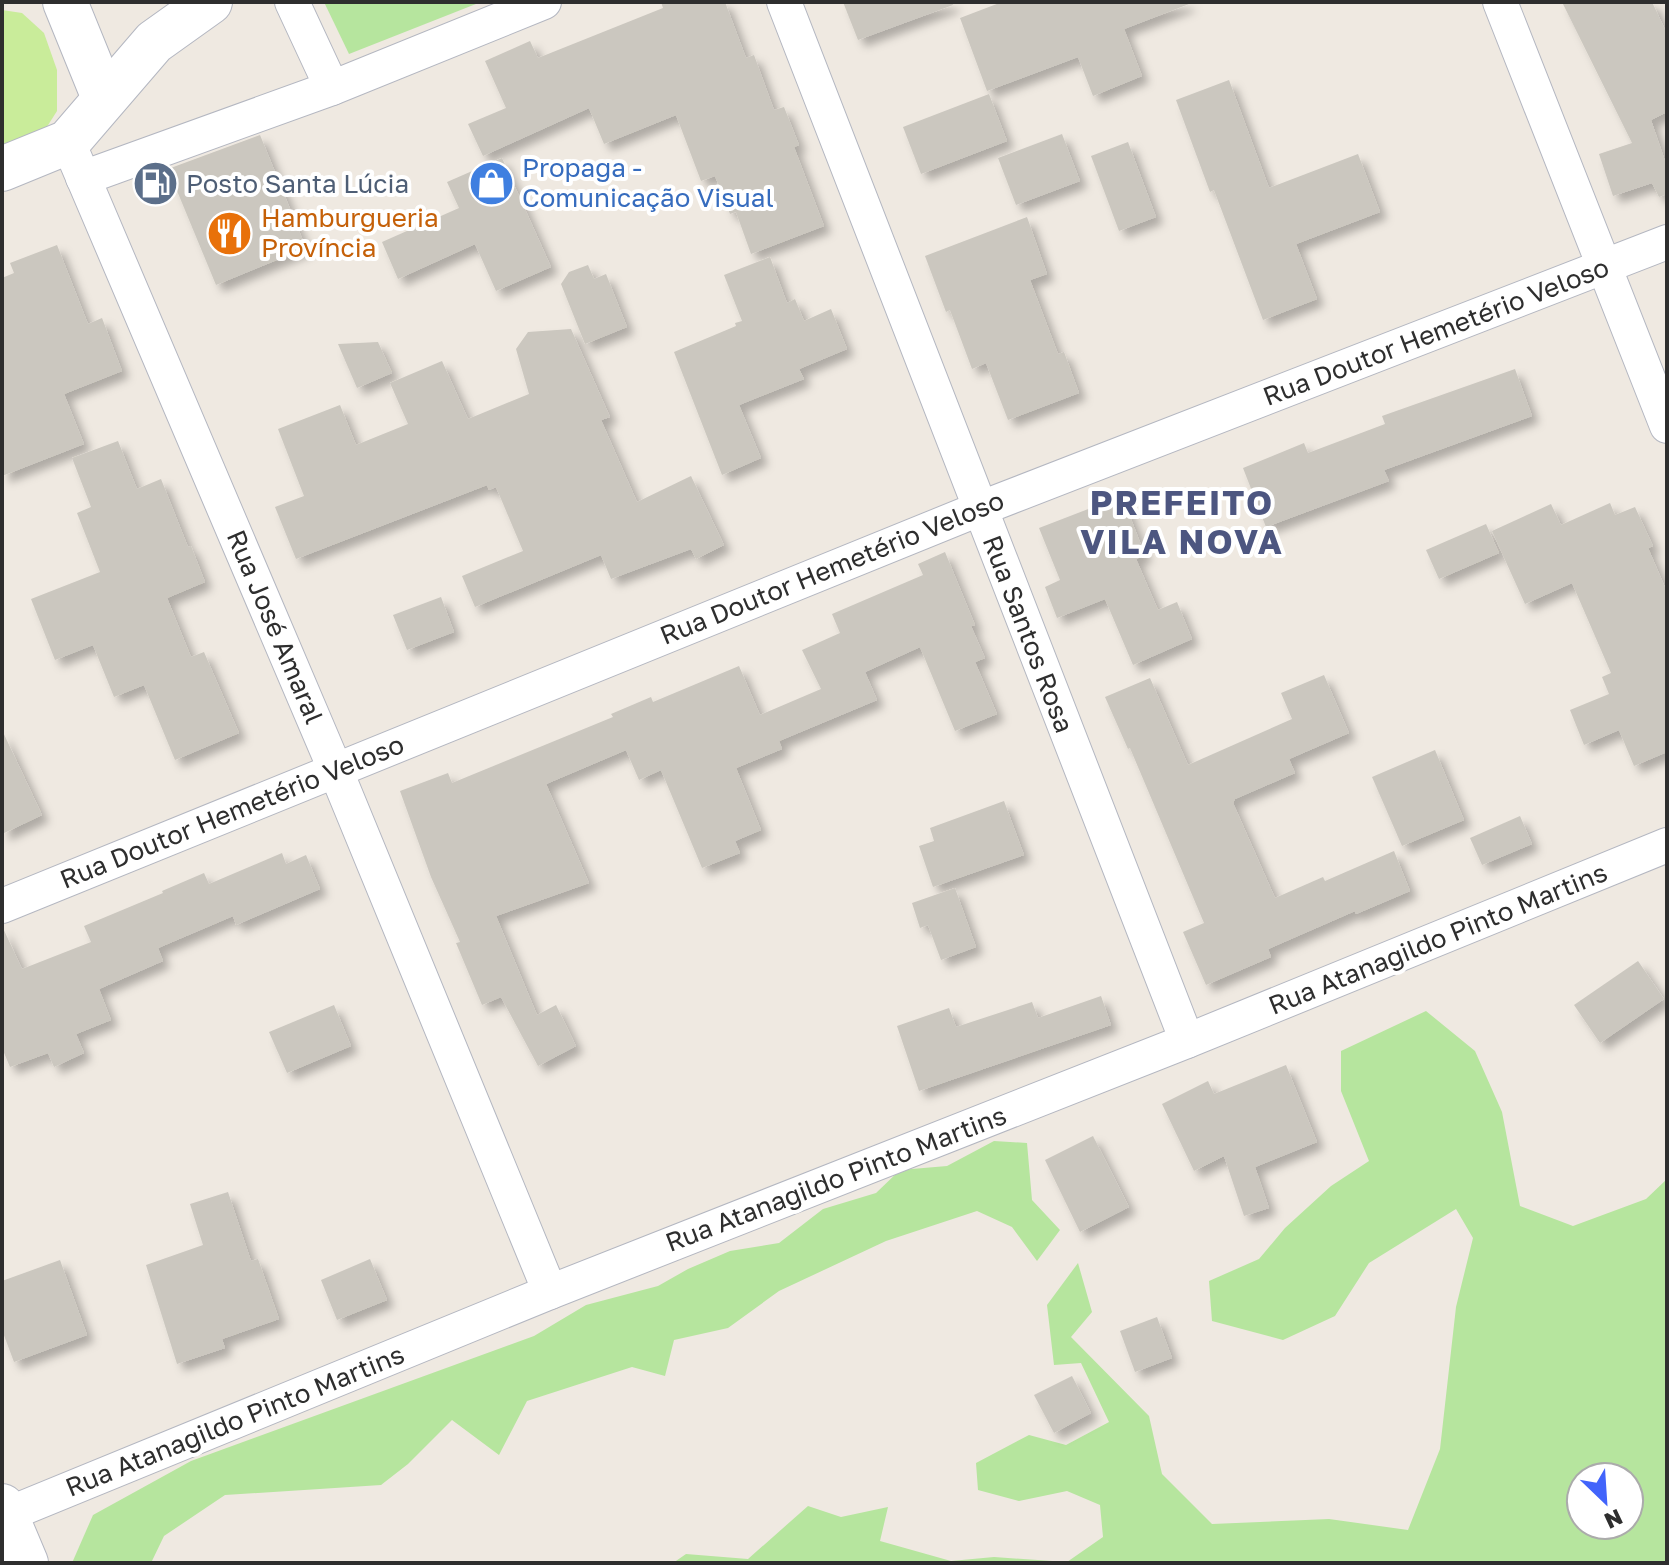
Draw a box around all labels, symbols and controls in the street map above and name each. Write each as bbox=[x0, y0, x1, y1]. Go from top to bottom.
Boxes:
place label: Propaga - Comunicação Visual bbox=[522, 152, 774, 213]
shop icon: Propaga - Comunicação Visual bbox=[467, 159, 515, 207]
fuel station icon: Posto Santa Lúcia bbox=[131, 160, 179, 208]
place label: Posto Santa Lúcia bbox=[186, 168, 409, 199]
place label: Hamburgueria Província bbox=[261, 202, 439, 263]
restaurant icon: Hamburgueria Província bbox=[206, 209, 254, 257]
street label: Rua Doutor Hemetério Veloso bbox=[1259, 251, 1613, 412]
district label: PREFEITO VILA NOVA bbox=[1080, 482, 1284, 561]
street label: Rua Doutor Hemetério Veloso bbox=[655, 484, 1008, 651]
street label: Rua José Amaral bbox=[221, 525, 330, 728]
street label: Rua Santos Rosa bbox=[977, 531, 1080, 737]
street label: Rua Doutor Hemetério Veloso bbox=[55, 728, 408, 895]
street label: Rua Atanagildo Pinto Martins bbox=[1264, 856, 1612, 1021]
street label: Rua Atanagildo Pinto Martins bbox=[661, 1099, 1011, 1258]
street label: Rua Atanagildo Pinto Martins bbox=[61, 1338, 409, 1503]
north arrow bbox=[1565, 1461, 1645, 1541]
text: N bbox=[1600, 1504, 1627, 1535]

